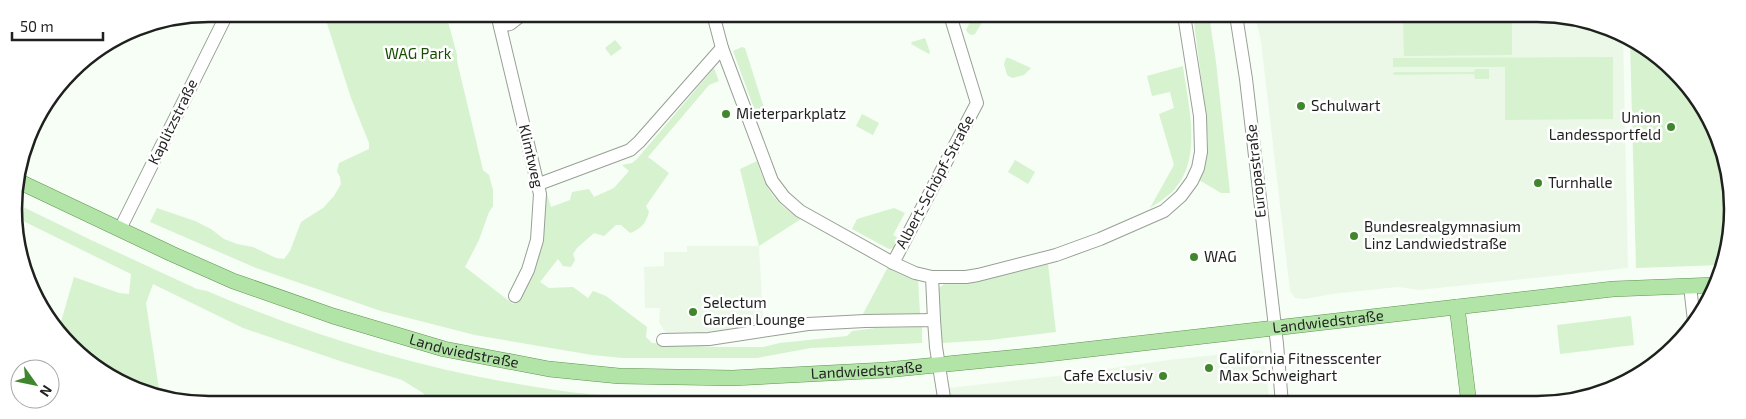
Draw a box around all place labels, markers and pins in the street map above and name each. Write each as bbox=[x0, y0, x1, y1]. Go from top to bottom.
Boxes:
place label: Schulwart bbox=[1311, 96, 1381, 114]
marker: Schulwart bbox=[1295, 100, 1307, 112]
place label: Mieterparkplatz bbox=[736, 104, 846, 122]
marker: Mieterparkplatz bbox=[720, 108, 732, 120]
place label: Union Landessportfeld bbox=[1549, 108, 1661, 143]
marker: Union Landessportfeld bbox=[1665, 121, 1677, 133]
place label: Turnhalle bbox=[1548, 173, 1613, 191]
marker: Turnhalle bbox=[1532, 177, 1544, 189]
place label: Bundesrealgymnasium Linz Landwiedstraße bbox=[1364, 217, 1521, 252]
marker: Bundesrealgymnasium Linz Landwiedstraße bbox=[1348, 230, 1360, 242]
place label: WAG bbox=[1204, 247, 1237, 265]
marker: WAG bbox=[1188, 251, 1200, 263]
place label: Selectum Garden Lounge bbox=[703, 293, 805, 328]
marker: Selectum Garden Lounge bbox=[687, 306, 699, 318]
place label: California Fitnesscenter Max Schweighart bbox=[1219, 349, 1381, 384]
marker: California Fitnesscenter Max Schweighart bbox=[1203, 362, 1215, 374]
place label: Cafe Exclusiv bbox=[1063, 366, 1153, 384]
marker: Cafe Exclusiv bbox=[1157, 370, 1169, 382]

